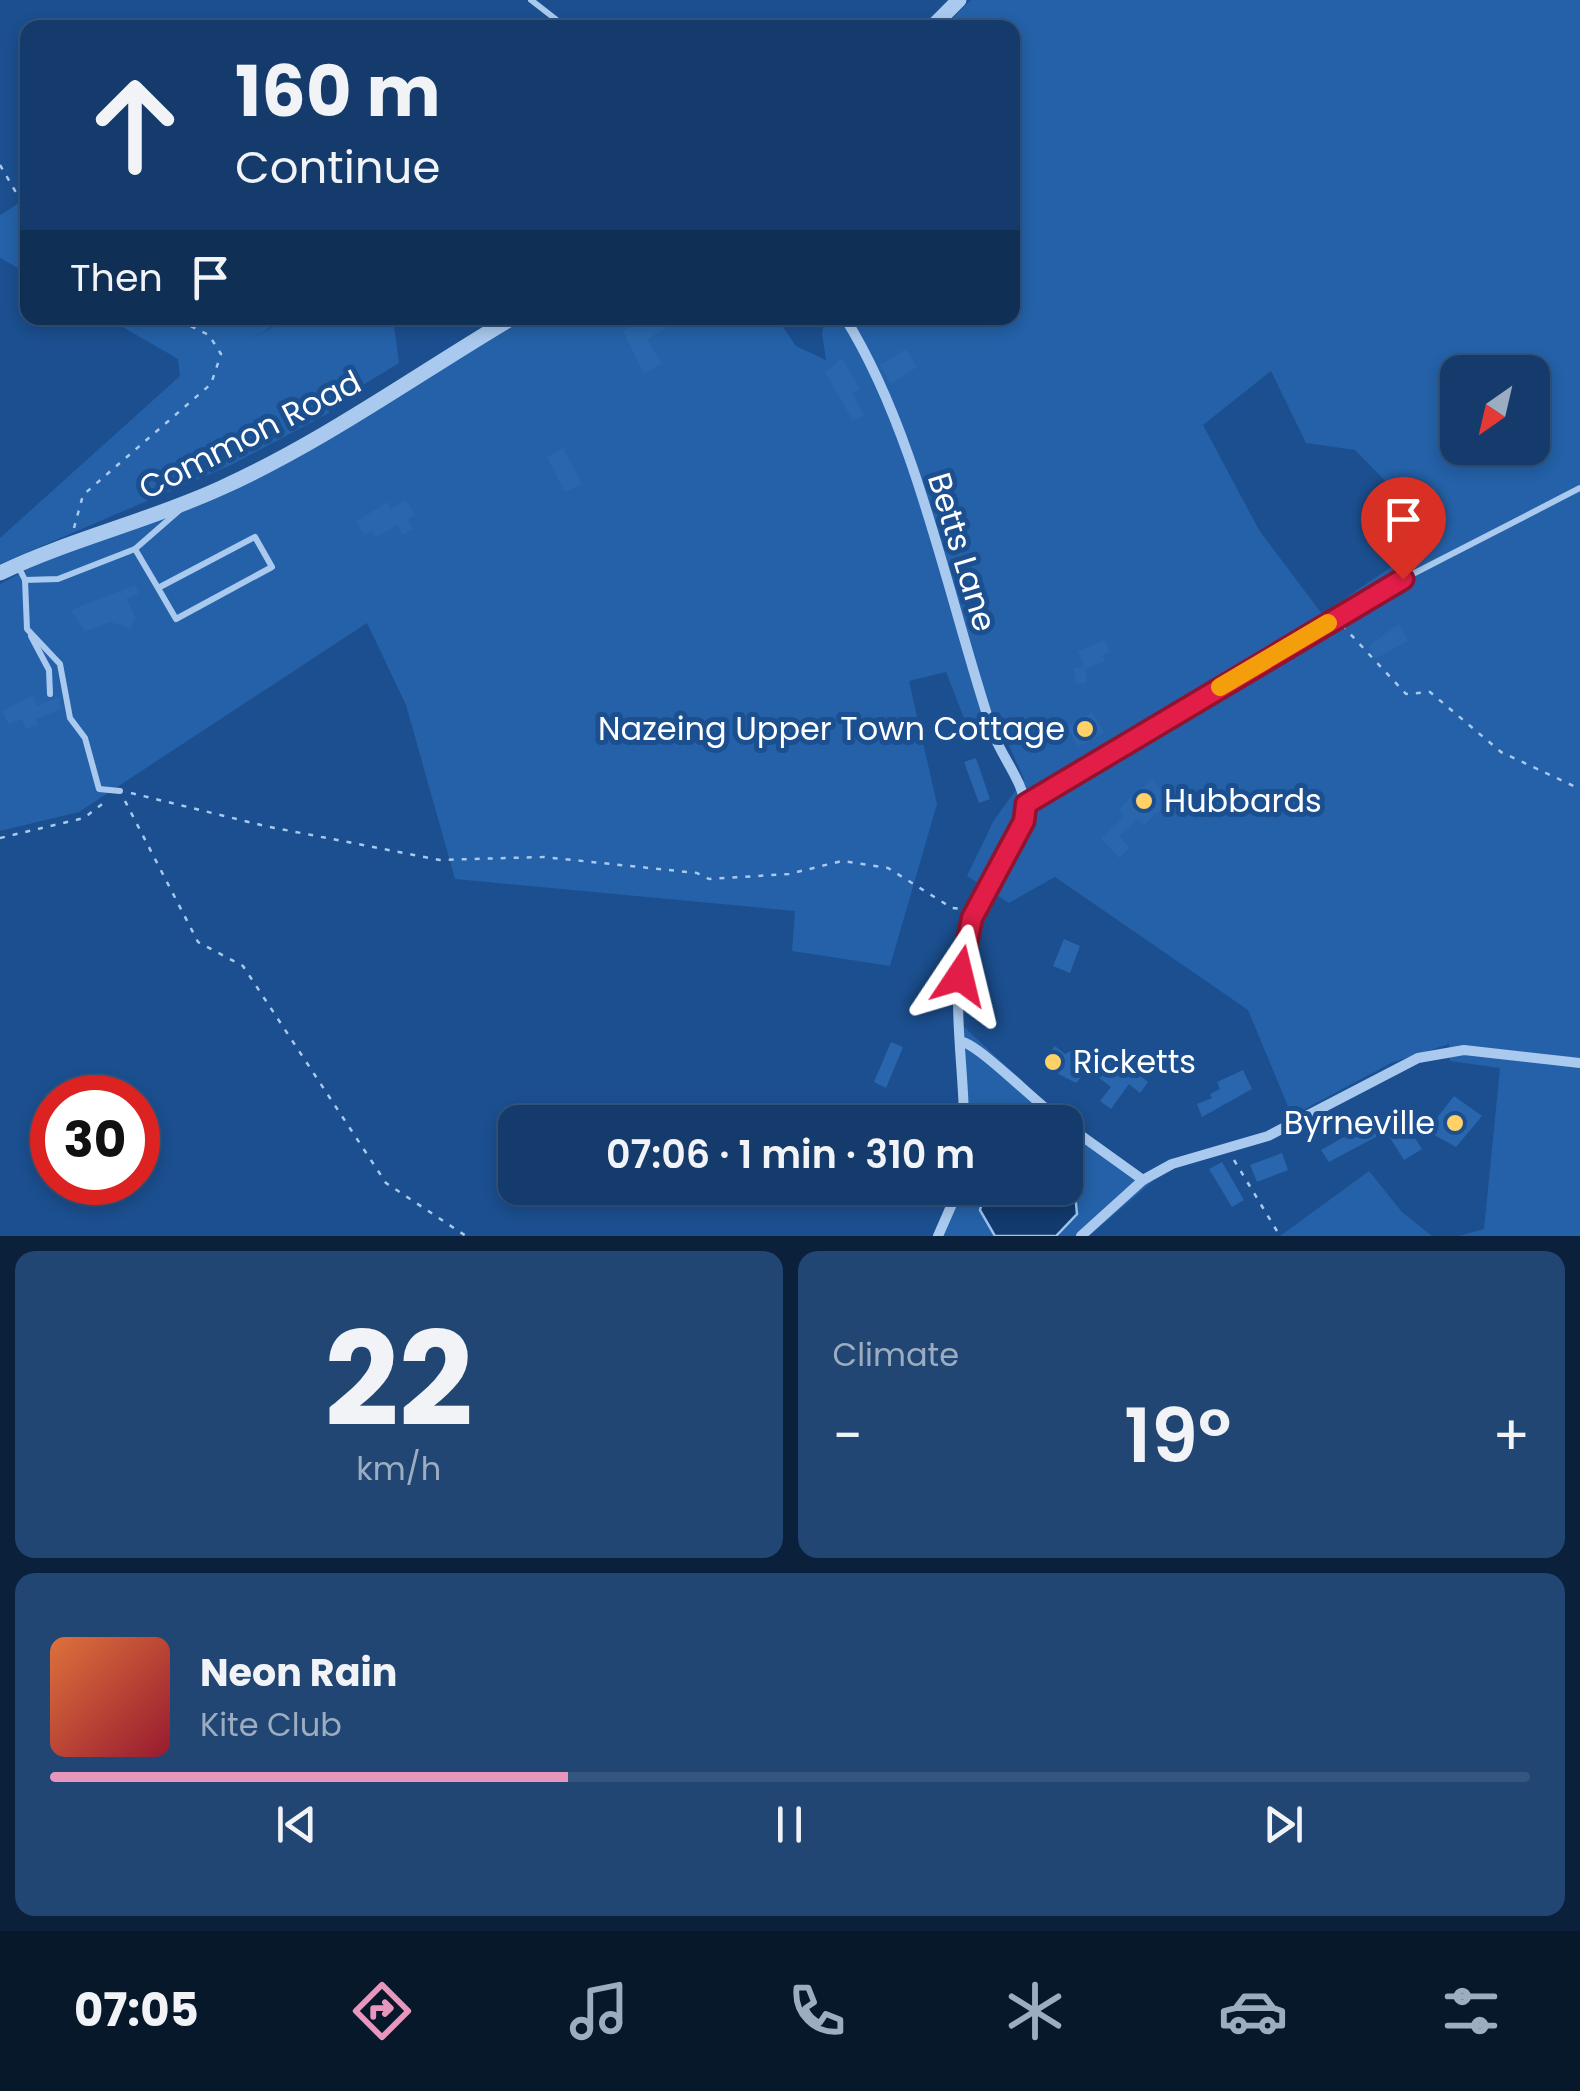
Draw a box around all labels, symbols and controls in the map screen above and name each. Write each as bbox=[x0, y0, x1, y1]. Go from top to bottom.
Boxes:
text: 160 m bbox=[235, 42, 441, 141]
icon: ahead bbox=[70, 60, 200, 190]
text: Continue bbox=[235, 136, 440, 199]
icon: arrive bbox=[183, 250, 238, 305]
text: Then bbox=[70, 251, 163, 304]
north arrow bbox=[1440, 355, 1550, 465]
map controls bbox=[1440, 355, 1550, 465]
street label: Common Road bbox=[131, 359, 369, 510]
street label: Betts Lane bbox=[917, 467, 1008, 637]
pin bbox=[1361, 477, 1446, 580]
icon: arrive bbox=[1376, 492, 1431, 547]
place label: Nazeing Upper Town Cottage bbox=[598, 706, 1065, 751]
marker: Nazeing Upper Town Cottage bbox=[1074, 718, 1096, 740]
place label: Hubbards bbox=[1164, 778, 1322, 823]
marker: Hubbards bbox=[1133, 790, 1155, 812]
position arrow bbox=[908, 924, 1012, 1028]
place label: Ricketts bbox=[1073, 1039, 1196, 1084]
marker: Ricketts bbox=[1042, 1051, 1064, 1073]
speed limit sign: 30 bbox=[30, 1075, 160, 1205]
place label: Byrneville bbox=[1284, 1100, 1435, 1145]
marker: Byrneville bbox=[1444, 1112, 1466, 1134]
text: 07:06 · 1 min · 310 m bbox=[606, 1128, 975, 1181]
text: 22 bbox=[325, 1288, 473, 1471]
text: Climate bbox=[833, 1332, 959, 1377]
text: 19° bbox=[1124, 1383, 1231, 1488]
text: − bbox=[833, 1397, 863, 1474]
text: + bbox=[1492, 1397, 1530, 1474]
text: km/h bbox=[356, 1446, 441, 1491]
text: Neon Rain bbox=[200, 1646, 397, 1699]
text: Kite Club bbox=[200, 1702, 342, 1747]
icon: previous bbox=[269, 1797, 324, 1852]
icon: pause bbox=[762, 1797, 817, 1852]
icon: next bbox=[1256, 1797, 1311, 1852]
icon: directions bbox=[347, 1976, 417, 2046]
icon: music bbox=[564, 1976, 634, 2046]
icon: phone bbox=[782, 1976, 852, 2046]
icon: climate bbox=[1000, 1976, 1070, 2046]
icon: car bbox=[1218, 1976, 1288, 2046]
icon: filters bbox=[1436, 1976, 1506, 2046]
text: 07:05 bbox=[74, 1979, 199, 2042]

